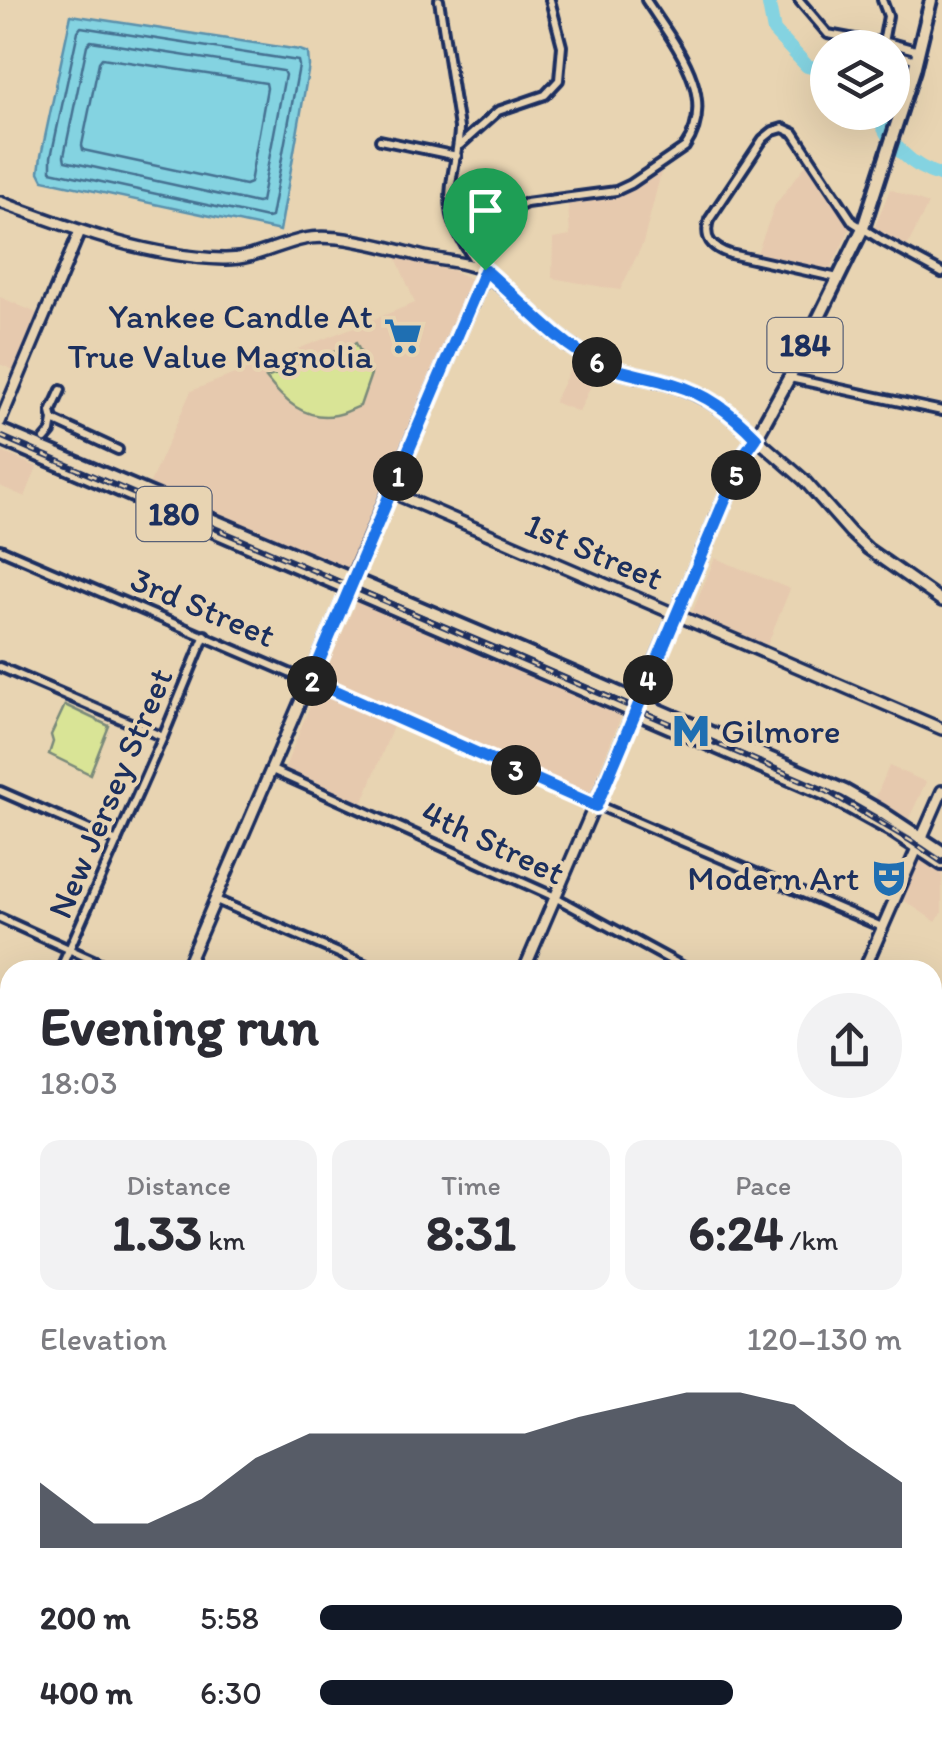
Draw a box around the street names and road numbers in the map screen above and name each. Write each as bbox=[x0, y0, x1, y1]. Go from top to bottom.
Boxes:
road number: 184 bbox=[768, 318, 842, 372]
road number: 180 bbox=[136, 487, 212, 541]
street label: 1st Street bbox=[519, 503, 669, 599]
street label: 3rd Street bbox=[125, 558, 281, 656]
street label: New Jersey Street bbox=[38, 661, 182, 925]
street label: 4th Street bbox=[415, 791, 571, 893]

